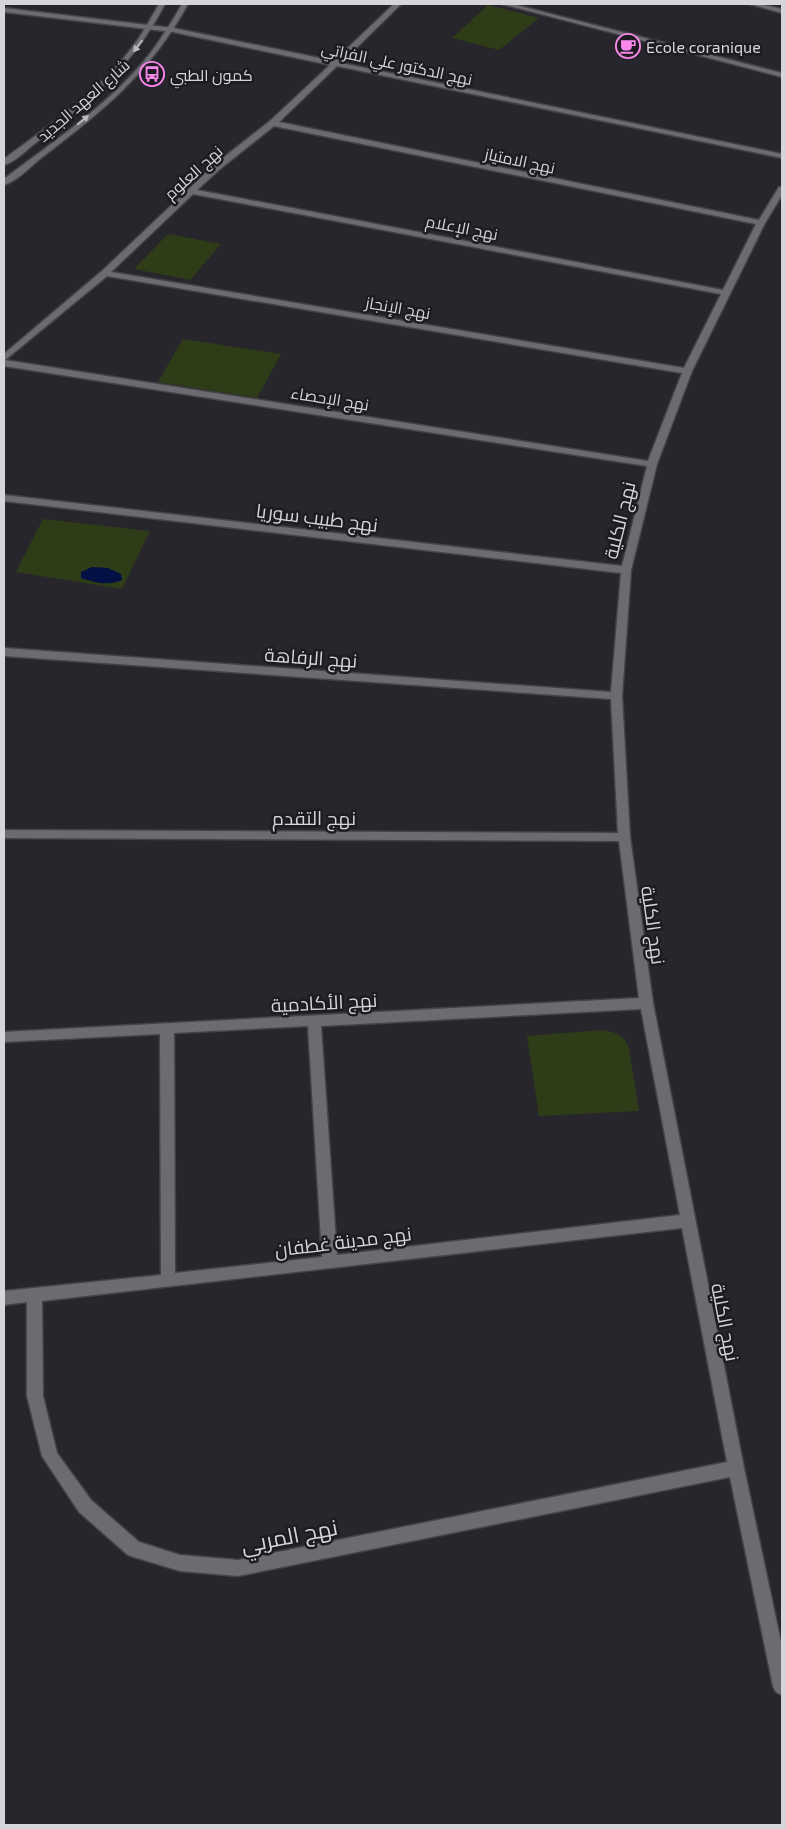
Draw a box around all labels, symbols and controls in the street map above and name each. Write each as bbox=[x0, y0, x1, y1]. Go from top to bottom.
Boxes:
cafe icon: Ecole coranique bbox=[615, 33, 641, 59]
place label: Ecole coranique bbox=[646, 37, 761, 56]
street label: نهج الدكتور علي الفراتي bbox=[319, 38, 474, 93]
one-way arrow bbox=[133, 39, 144, 52]
street label: شارع العهد الجديد bbox=[33, 55, 135, 147]
bus stop icon: كمون الطبي bbox=[139, 61, 165, 87]
place label: كمون الطبي bbox=[170, 65, 253, 89]
one-way arrow bbox=[76, 115, 89, 126]
street label: نهج العلوم bbox=[160, 141, 228, 205]
street label: نهج الامتياز bbox=[481, 143, 557, 180]
street label: نهج الإعلام bbox=[424, 211, 500, 246]
street label: نهج الإنجاز bbox=[362, 292, 432, 325]
street label: نهج الإحصاء bbox=[289, 382, 371, 417]
street label: نهج الكلية bbox=[598, 479, 643, 562]
street label: نهج طبيب سوريا bbox=[254, 498, 379, 539]
street label: نهج الرفاهة bbox=[264, 642, 358, 675]
street label: نهج التقدم bbox=[272, 806, 356, 832]
street label: نهج الكلية bbox=[634, 884, 671, 966]
street label: نهج الأكادمية bbox=[270, 988, 378, 1019]
street label: نهج مدينة غطفان bbox=[273, 1221, 413, 1264]
street label: نهج الكلية bbox=[704, 1281, 745, 1364]
street label: نهج المربي bbox=[238, 1513, 340, 1562]

